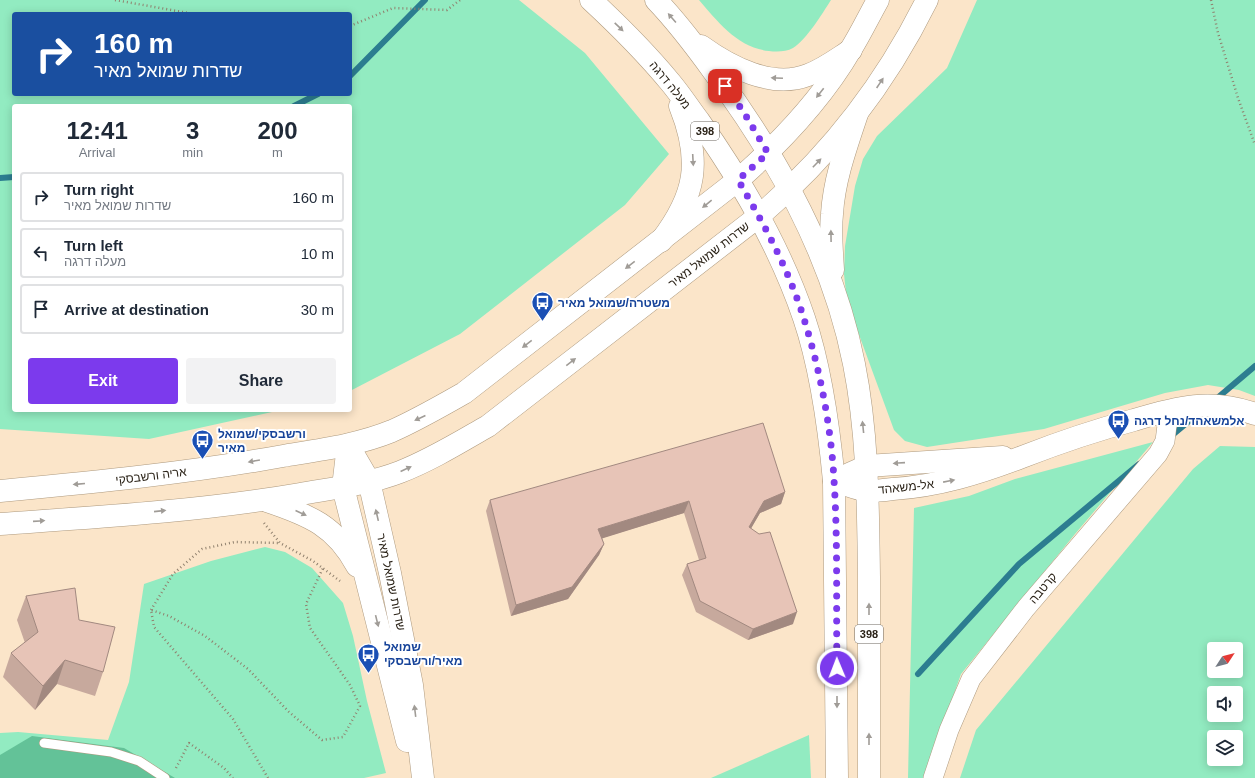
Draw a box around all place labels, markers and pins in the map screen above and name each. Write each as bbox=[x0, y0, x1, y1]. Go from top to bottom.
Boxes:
pin bbox=[708, 69, 742, 103]
bus stop icon: משטרה/שמואל מאיר bbox=[529, 290, 555, 323]
place label: משטרה/שמואל מאיר bbox=[558, 296, 670, 310]
bus stop icon: אלמשאהד/נחל דרגה bbox=[1105, 408, 1131, 441]
place label: אלמשאהד/נחל דרגה bbox=[1134, 414, 1244, 428]
place label: ורשבסקי/שמואל מאיר bbox=[218, 427, 306, 455]
bus stop icon: ורשבסקי/שמואל מאיר bbox=[189, 428, 215, 461]
place label: שמואל מאיר/ורשבסקי bbox=[384, 640, 463, 668]
bus stop icon: שמואל מאיר/ורשבסקי bbox=[355, 641, 381, 674]

